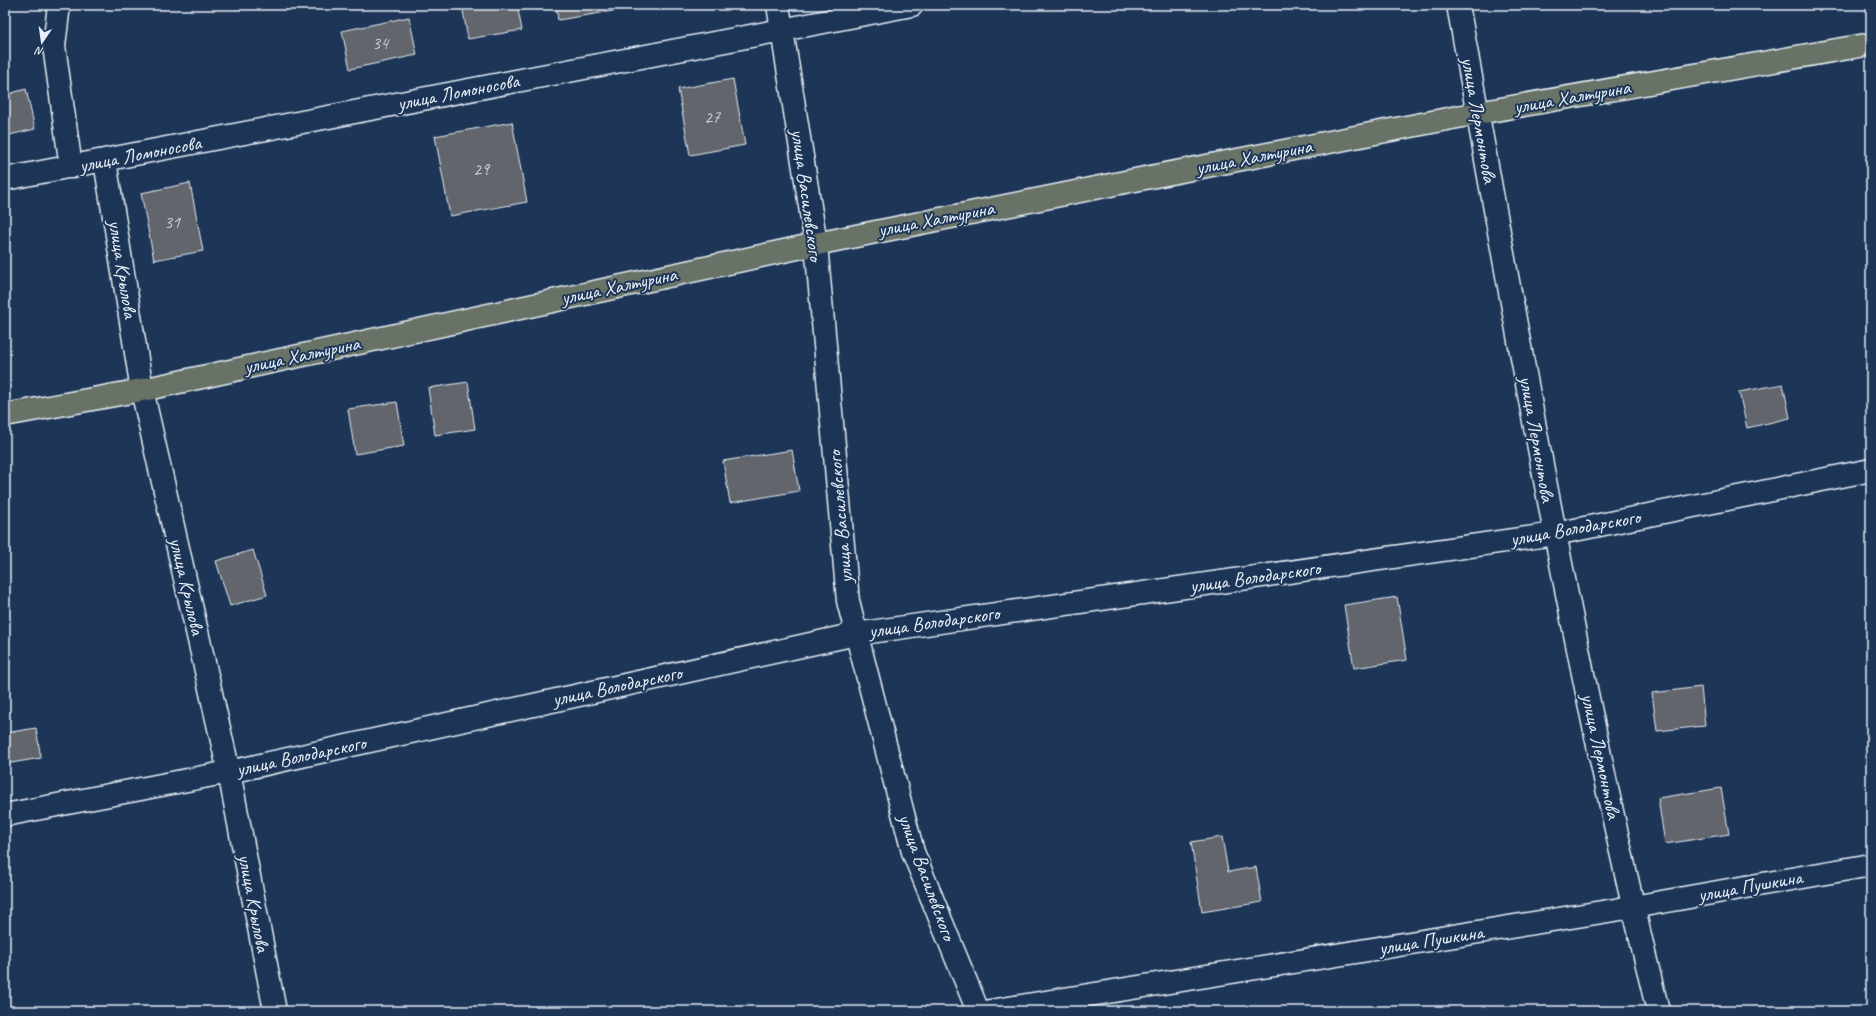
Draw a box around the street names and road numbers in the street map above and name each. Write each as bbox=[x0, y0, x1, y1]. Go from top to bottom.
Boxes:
street label: улица Лермонтова bbox=[1455, 54, 1503, 186]
street label: улица Ломоносова bbox=[394, 68, 523, 116]
street label: улица Халтурина bbox=[1511, 74, 1633, 120]
street label: улица Василевского bbox=[785, 126, 829, 265]
street label: улица Ломоносова bbox=[76, 130, 205, 178]
street label: улица Халтурина bbox=[1193, 133, 1315, 181]
street label: улица Халтурина bbox=[875, 195, 997, 243]
street label: улица Крылова bbox=[103, 217, 143, 322]
street label: улица Халтурина bbox=[558, 261, 680, 311]
street label: улица Халтурина bbox=[241, 330, 363, 380]
street label: улица Лермонтова bbox=[1513, 373, 1561, 505]
street label: улица Василевского bbox=[822, 448, 858, 585]
street label: улица Володарского bbox=[1507, 504, 1644, 552]
street label: улица Крылова bbox=[163, 534, 211, 639]
street label: улица Володарского bbox=[1187, 555, 1324, 599]
street label: улица Володарского bbox=[866, 600, 1003, 644]
street label: улица Володарского bbox=[549, 660, 686, 712]
street label: улица Лермонтова bbox=[1575, 690, 1627, 822]
street label: улица Володарского bbox=[233, 730, 370, 782]
street label: улица Василевского bbox=[892, 809, 962, 946]
street label: улица Крылова bbox=[232, 851, 276, 956]
street label: улица Пушкина bbox=[1695, 864, 1806, 908]
street label: улица Пушкина bbox=[1376, 919, 1487, 961]

